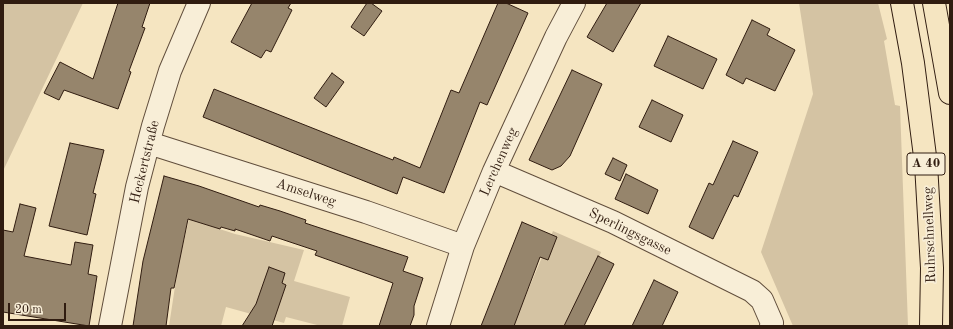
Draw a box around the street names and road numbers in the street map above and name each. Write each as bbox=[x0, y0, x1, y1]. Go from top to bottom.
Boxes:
street label: Heckertstraße bbox=[127, 119, 163, 205]
street label: Lerchenweg bbox=[476, 125, 522, 199]
road number: A 40 bbox=[907, 153, 945, 175]
street label: Amselweg bbox=[274, 175, 338, 211]
street label: Ruhrschnellweg bbox=[920, 187, 940, 283]
street label: Sperlingsgasse bbox=[586, 205, 674, 259]

